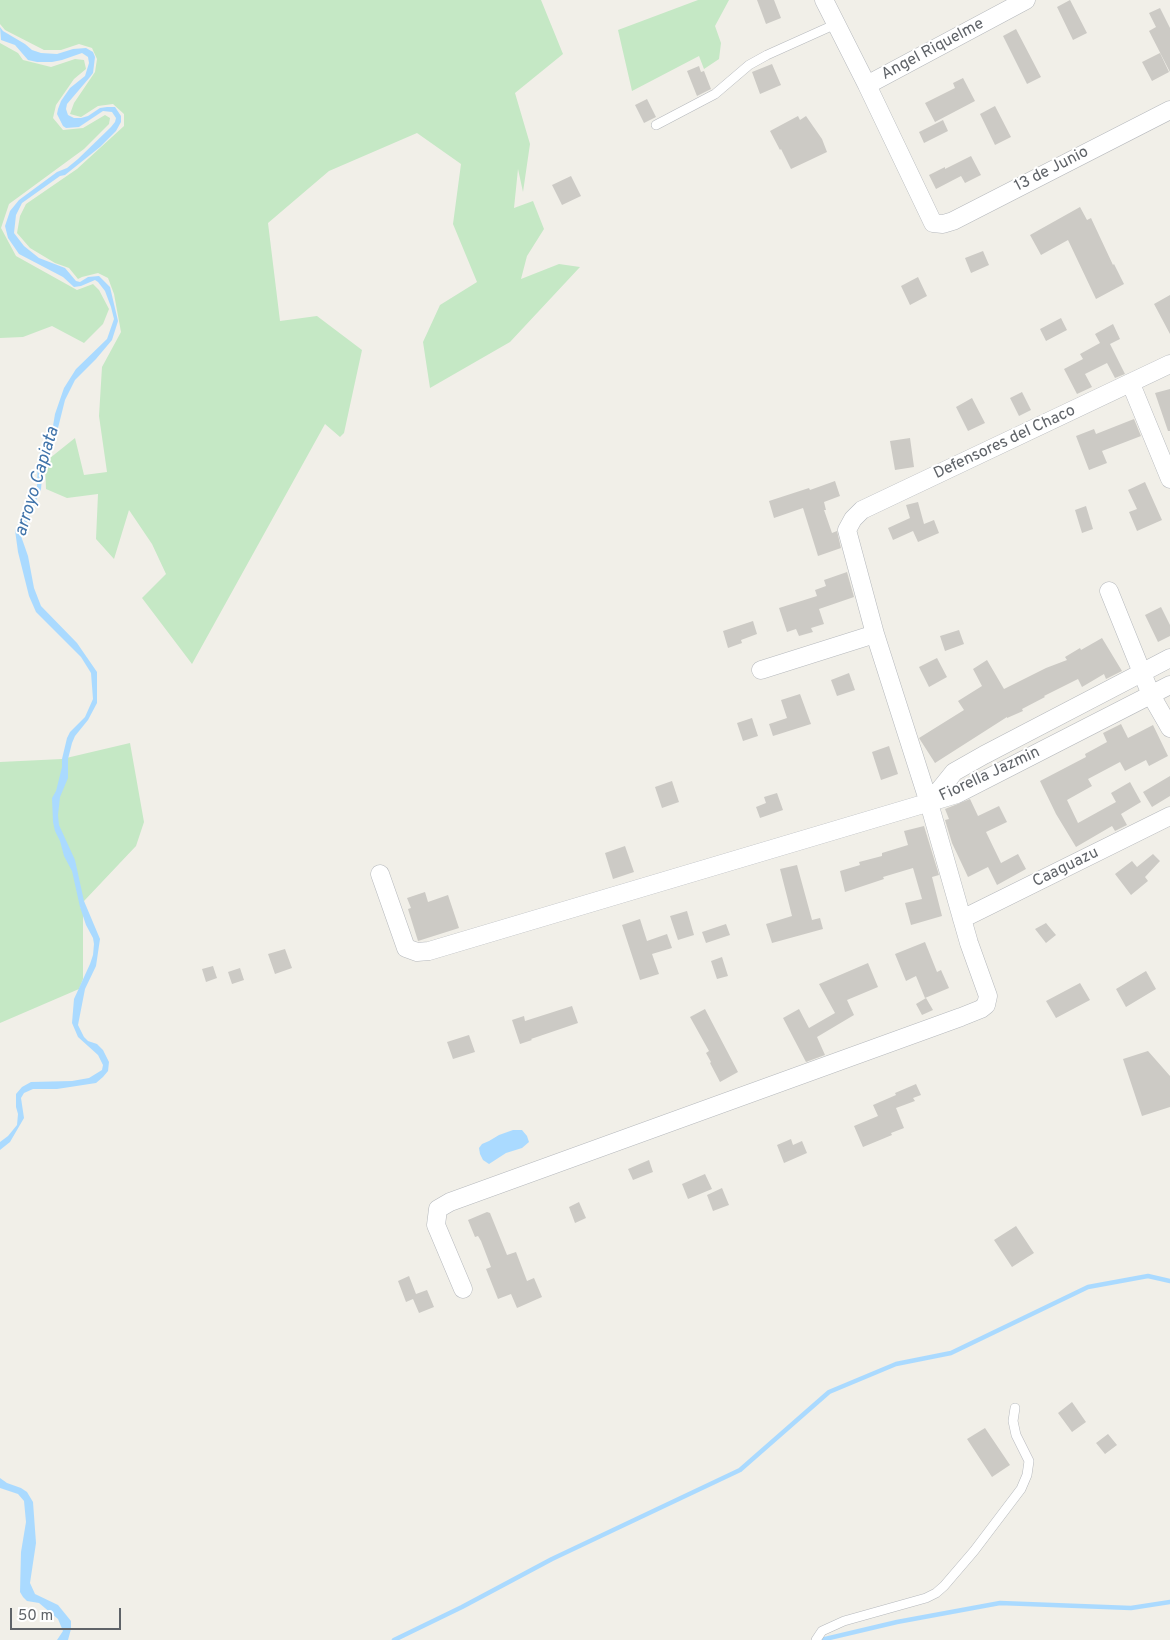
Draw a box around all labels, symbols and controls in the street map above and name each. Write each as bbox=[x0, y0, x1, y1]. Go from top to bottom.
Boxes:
street label: Angel Riquelme bbox=[878, 15, 988, 85]
street label: 13 de Junio bbox=[1012, 143, 1092, 197]
street label: Defensores del Chaco bbox=[931, 402, 1079, 484]
water label: arroyo Capiata bbox=[11, 425, 65, 539]
street label: Fiorella Jazmin bbox=[937, 743, 1043, 807]
street label: Caaguazu bbox=[1030, 844, 1102, 892]
scale bar bbox=[12, 1598, 124, 1630]
text: 50 m bbox=[18, 1607, 53, 1626]

